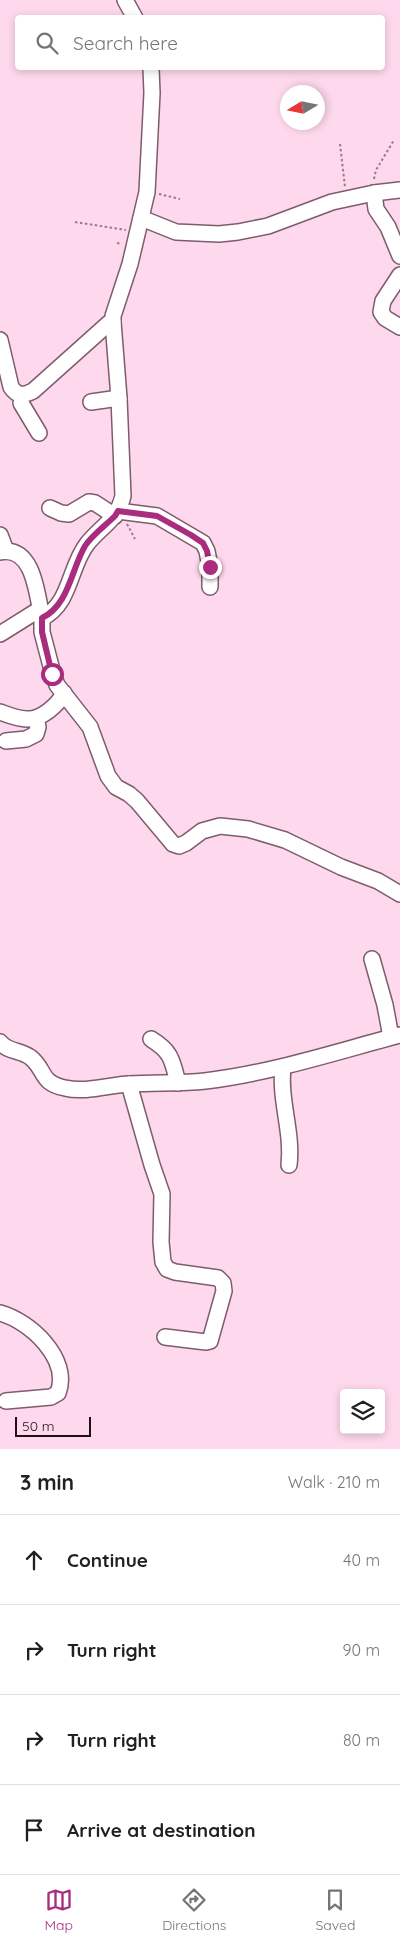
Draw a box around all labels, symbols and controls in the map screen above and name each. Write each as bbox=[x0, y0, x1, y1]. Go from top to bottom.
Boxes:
search box bbox=[15, 15, 385, 70]
icon: search bbox=[33, 29, 61, 57]
text: Search here bbox=[73, 31, 178, 55]
north arrow bbox=[280, 85, 325, 130]
route end bbox=[199, 556, 222, 579]
route start bbox=[41, 663, 64, 686]
map controls bbox=[340, 1389, 385, 1434]
button: layers bbox=[340, 1389, 385, 1434]
scale bar bbox=[15, 1414, 91, 1437]
text: 50 m bbox=[22, 1417, 55, 1435]
text: 3 min bbox=[20, 1469, 74, 1495]
text: Walk · 210 m bbox=[288, 1472, 380, 1492]
icon: ahead bbox=[20, 1546, 48, 1574]
text: Continue bbox=[67, 1548, 148, 1572]
text: 40 m bbox=[343, 1550, 380, 1570]
icon: right bbox=[20, 1636, 48, 1664]
text: Turn right bbox=[67, 1638, 156, 1662]
text: 90 m bbox=[343, 1640, 380, 1660]
icon: right bbox=[20, 1726, 48, 1754]
text: Turn right bbox=[67, 1728, 156, 1752]
text: 80 m bbox=[343, 1730, 380, 1750]
icon: arrive bbox=[20, 1816, 48, 1844]
text: Arrive at destination bbox=[67, 1818, 256, 1842]
tab: Map bbox=[45, 1886, 73, 1934]
tab: Directions bbox=[162, 1886, 226, 1934]
tab: Saved bbox=[315, 1886, 355, 1934]

